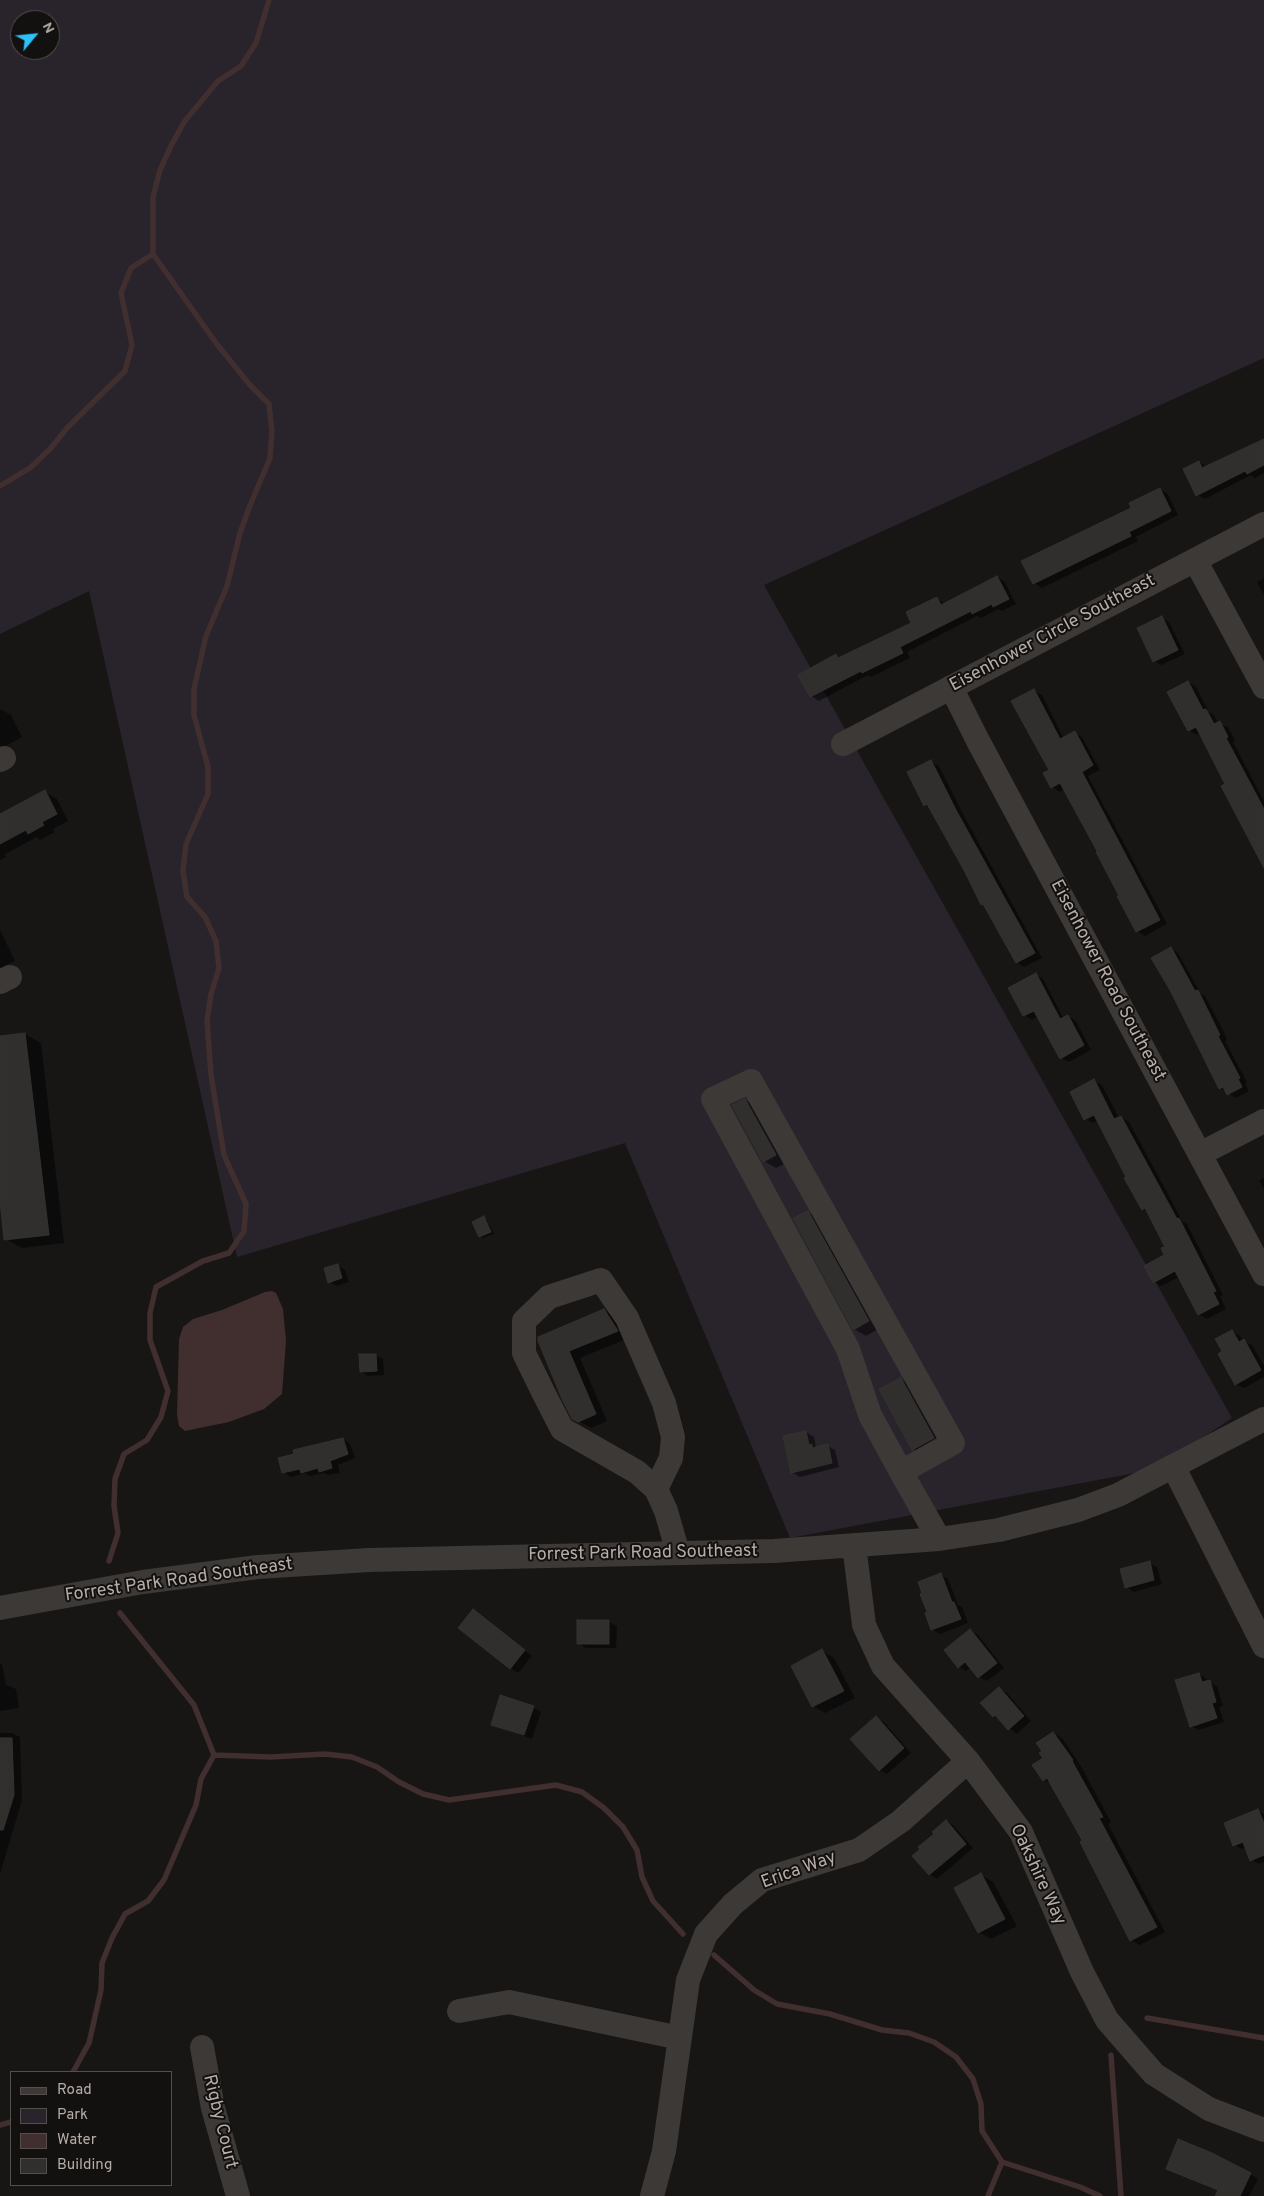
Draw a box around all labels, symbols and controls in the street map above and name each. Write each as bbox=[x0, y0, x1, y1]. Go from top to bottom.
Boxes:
north arrow bbox=[10, 10, 60, 60]
text: N bbox=[38, 20, 58, 37]
street label: Eisenhower Circle Southeast bbox=[947, 571, 1159, 697]
street label: Eisenhower Road Southeast bbox=[1045, 877, 1169, 1085]
street label: Forrest Park Road Southeast bbox=[528, 1541, 758, 1567]
street label: Forrest Park Road Southeast bbox=[64, 1554, 294, 1608]
street label: Oakshire Way bbox=[1004, 1821, 1070, 1929]
street label: Erica Way bbox=[759, 1847, 839, 1895]
legend bbox=[10, 2071, 172, 2186]
street label: Rigby Court bbox=[197, 2073, 241, 2171]
text: Road bbox=[57, 2081, 92, 2100]
text: Park bbox=[57, 2106, 88, 2125]
text: Water bbox=[57, 2131, 96, 2150]
text: Building bbox=[57, 2156, 112, 2175]

